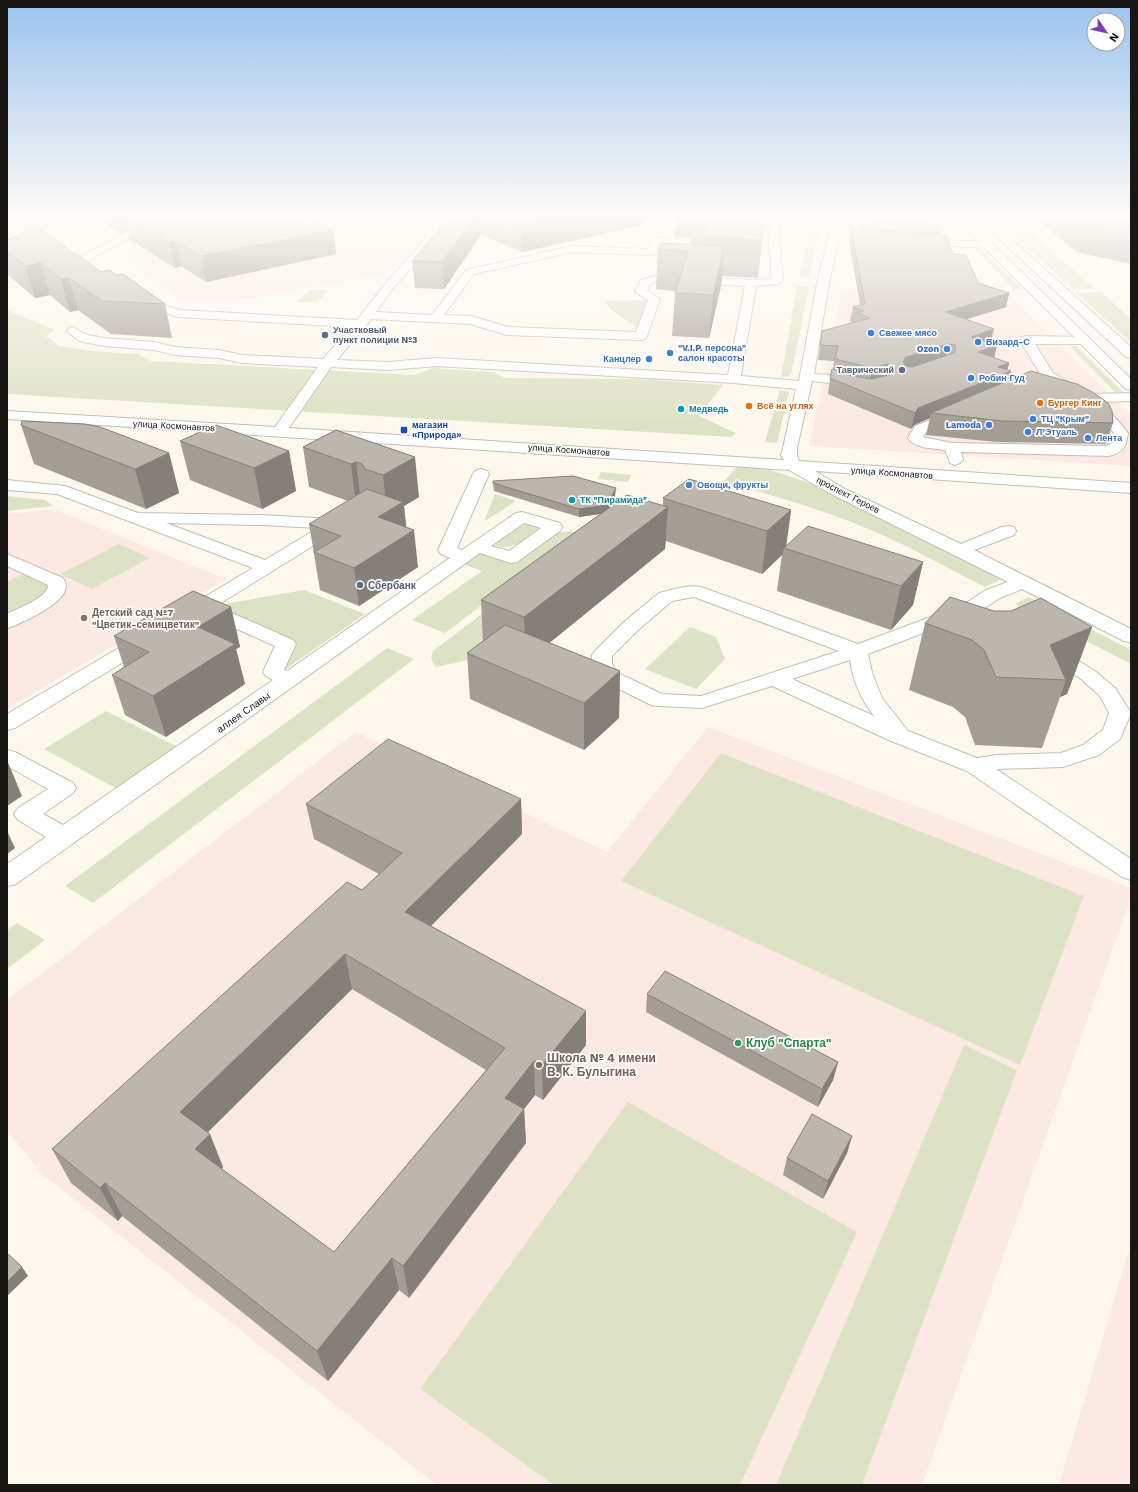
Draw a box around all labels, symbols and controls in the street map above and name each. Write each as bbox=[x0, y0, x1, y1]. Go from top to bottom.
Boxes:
north arrow bbox=[1086, 12, 1126, 52]
text: N bbox=[1106, 30, 1122, 44]
place label: Участковый пункт полиции №3 bbox=[333, 325, 417, 345]
marker: Свежее мясо bbox=[866, 328, 876, 338]
place label: Свежее мясо bbox=[879, 328, 938, 338]
marker: Участковый пункт полиции №3 bbox=[320, 330, 330, 340]
marker: Визард-С bbox=[973, 337, 983, 347]
place label: Визард-С bbox=[986, 337, 1030, 347]
place label: "V.I.P. персона" cалон красоты bbox=[678, 343, 746, 363]
place label: Ozon bbox=[917, 344, 939, 354]
marker: Ozon bbox=[942, 344, 952, 354]
marker: "V.I.P. персона" cалон красоты bbox=[665, 348, 675, 358]
place label: Канцлер bbox=[603, 354, 641, 364]
marker: Канцлер bbox=[644, 354, 654, 364]
place label: Таврический bbox=[836, 365, 894, 375]
marker: Таврический bbox=[897, 365, 907, 375]
marker: Робин Гуд bbox=[966, 373, 976, 383]
place label: Робин Гуд bbox=[979, 373, 1025, 383]
marker: Бургер Кинг bbox=[1035, 398, 1045, 408]
place label: Бургер Кинг bbox=[1048, 398, 1102, 408]
marker: Всё на углях bbox=[744, 401, 754, 411]
place label: Всё на углях bbox=[757, 401, 814, 411]
marker: Медведь bbox=[676, 404, 686, 414]
place label: Медведь bbox=[689, 404, 729, 414]
marker: ТЦ "Крым" bbox=[1028, 414, 1038, 424]
place label: ТЦ "Крым" bbox=[1041, 414, 1089, 424]
street label: улица Космонавтов bbox=[133, 419, 215, 433]
place label: магазин «Природа» bbox=[412, 420, 462, 440]
place label: Lamoda bbox=[946, 420, 982, 430]
marker: Lamoda bbox=[984, 420, 994, 430]
marker: магазин «Природа» bbox=[399, 425, 409, 435]
marker: Л’Этуаль bbox=[1023, 427, 1033, 437]
place label: Л’Этуаль bbox=[1036, 427, 1078, 437]
marker: Лента bbox=[1083, 433, 1093, 443]
place label: Лента bbox=[1096, 433, 1123, 443]
street label: улица Космонавтов bbox=[528, 442, 611, 458]
street label: улица Космонавтов bbox=[851, 465, 934, 481]
street label: проспект Героев bbox=[815, 475, 881, 515]
marker: Овощи, фрукты bbox=[684, 480, 694, 490]
place label: Овощи, фрукты bbox=[697, 480, 768, 490]
marker: ТК "Пирамида" bbox=[567, 495, 577, 505]
place label: ТК "Пирамида" bbox=[580, 495, 647, 505]
marker: Сбербанк bbox=[355, 580, 365, 590]
place label: Сбербанк bbox=[368, 580, 417, 591]
place label: Детский сад №7 "Цветик-семицветик" bbox=[92, 607, 200, 630]
marker: Детский сад №7 "Цветик-семицветик" bbox=[79, 613, 89, 623]
street label: аллея Славы bbox=[214, 690, 272, 735]
place label: Клуб "Спарта" bbox=[746, 1036, 831, 1050]
marker: Клуб "Спарта" bbox=[733, 1038, 743, 1048]
place label: Школа № 4 имени В. К. Булыгина bbox=[547, 1051, 656, 1079]
marker: Школа № 4 имени В. К. Булыгина bbox=[534, 1060, 544, 1070]

